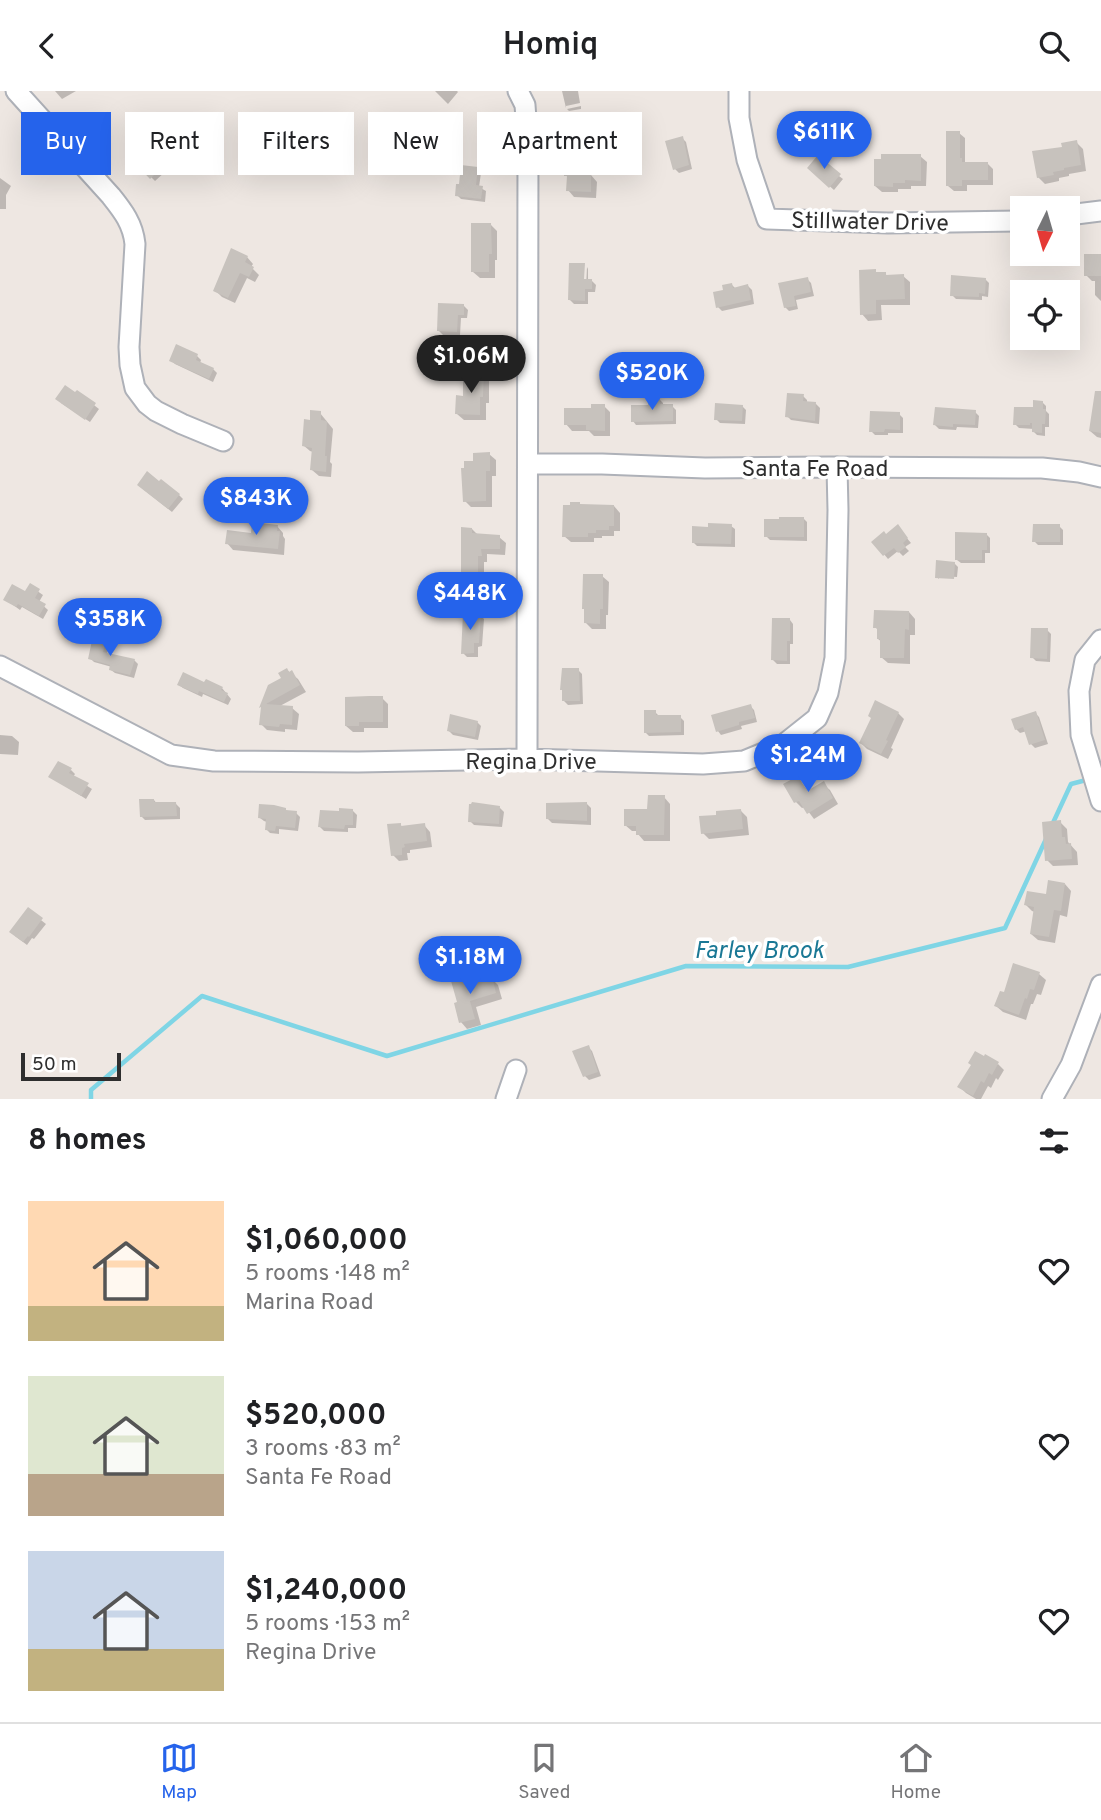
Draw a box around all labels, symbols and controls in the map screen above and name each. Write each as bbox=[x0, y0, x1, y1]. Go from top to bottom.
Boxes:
text: Homiq bbox=[503, 26, 598, 66]
icon: back bbox=[28, 27, 66, 65]
icon: search bbox=[1035, 27, 1073, 65]
pin: $611K bbox=[775, 111, 873, 171]
chip: Buy bbox=[21, 112, 111, 175]
chip: Rent bbox=[125, 112, 224, 175]
chip: Filters bbox=[238, 112, 354, 175]
chip: New bbox=[368, 112, 463, 175]
chip: Apartment bbox=[477, 112, 642, 175]
text: $611K bbox=[793, 119, 855, 148]
north arrow bbox=[1010, 196, 1080, 266]
map controls bbox=[1010, 196, 1080, 350]
street label: Stillwater Drive bbox=[791, 208, 949, 239]
button: locate bbox=[1010, 280, 1080, 350]
pin: $1.06M bbox=[414, 335, 528, 395]
text: $1.06M bbox=[433, 343, 509, 372]
pin: $520K bbox=[603, 353, 701, 412]
text: $520K bbox=[615, 360, 689, 389]
street label: Santa Fe Road bbox=[742, 456, 888, 485]
pin: $843K bbox=[207, 477, 305, 537]
text: $843K bbox=[219, 485, 293, 514]
pin: $448K bbox=[421, 573, 519, 632]
text: $448K bbox=[433, 580, 507, 609]
pin: $358K bbox=[61, 599, 159, 658]
text: $358K bbox=[74, 606, 146, 635]
pin: $1.24M bbox=[751, 735, 865, 794]
text: $1.24M bbox=[770, 742, 846, 771]
street label: Regina Drive bbox=[465, 749, 597, 778]
pin: $1.18M bbox=[413, 937, 527, 996]
water label: Farley Brook bbox=[694, 937, 825, 967]
text: $1.18M bbox=[435, 944, 505, 973]
scale bar bbox=[21, 1050, 121, 1082]
text: 50 m bbox=[32, 1053, 77, 1077]
icon: filters bbox=[1035, 1122, 1073, 1160]
text: 8 homes bbox=[28, 1123, 147, 1160]
text: $1,060,000 bbox=[245, 1223, 408, 1260]
icon: home bbox=[84, 1229, 168, 1313]
icon: heart bbox=[1035, 1252, 1073, 1290]
text: 5 rooms · 148 m² bbox=[245, 1260, 410, 1289]
text: Marina Road bbox=[245, 1289, 374, 1318]
text: $520,000 bbox=[245, 1398, 386, 1435]
icon: home bbox=[84, 1404, 168, 1488]
icon: heart bbox=[1035, 1427, 1073, 1465]
text: 3 rooms · 83 m² bbox=[245, 1435, 401, 1464]
text: Santa Fe Road bbox=[245, 1464, 392, 1493]
text: $1,240,000 bbox=[245, 1573, 407, 1610]
icon: home bbox=[84, 1579, 168, 1663]
icon: heart bbox=[1035, 1602, 1073, 1640]
text: 5 rooms · 153 m² bbox=[245, 1610, 410, 1639]
text: Regina Drive bbox=[245, 1639, 376, 1668]
tab: Map bbox=[160, 1739, 198, 1805]
tab: Saved bbox=[518, 1739, 570, 1805]
tab: Home bbox=[890, 1739, 941, 1805]

